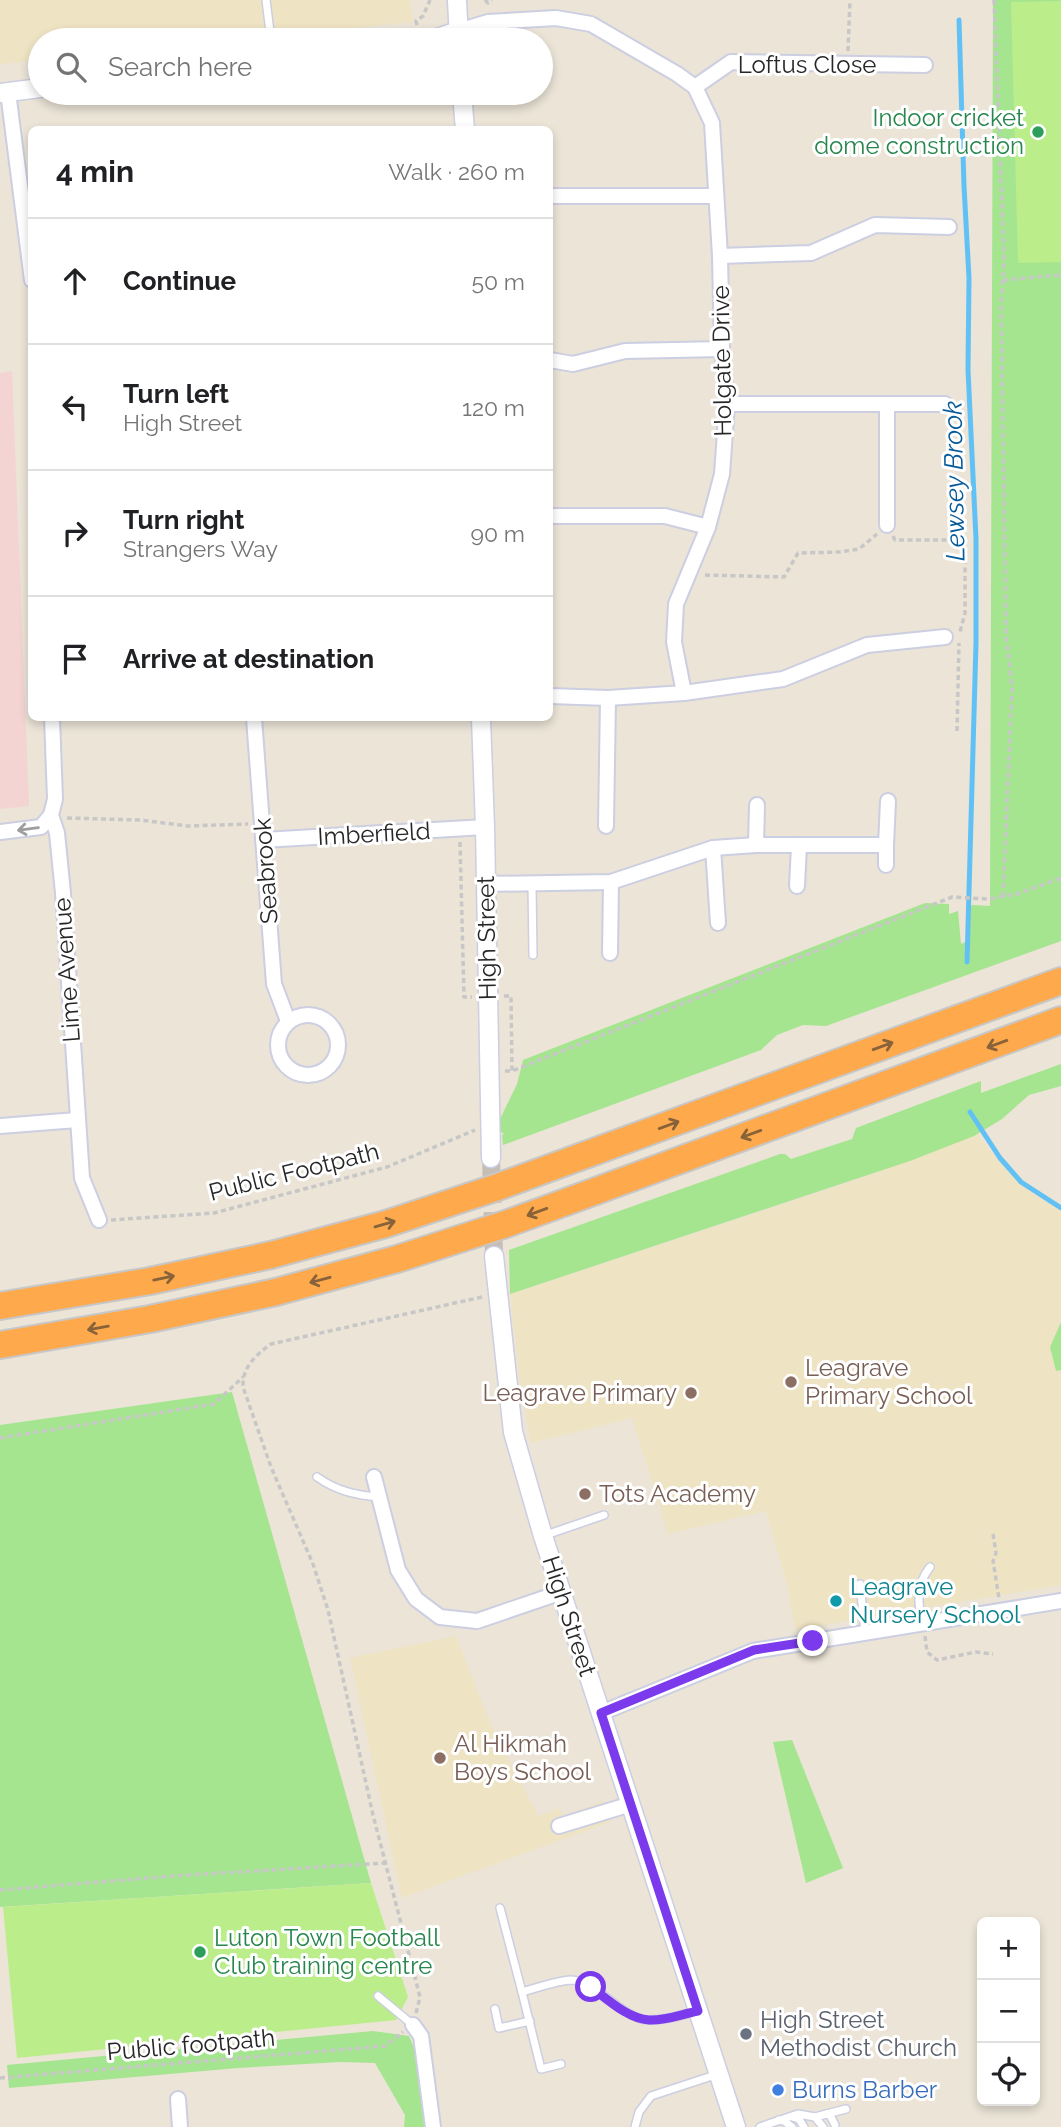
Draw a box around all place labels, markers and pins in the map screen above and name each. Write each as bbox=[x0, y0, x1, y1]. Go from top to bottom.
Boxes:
place label: Indoor cricket dome construction bbox=[814, 103, 1024, 160]
marker: Indoor cricket dome construction bbox=[1030, 124, 1046, 140]
place label: Leagrave Primary School bbox=[805, 1353, 973, 1410]
marker: Leagrave Primary School bbox=[783, 1374, 799, 1390]
place label: Leagrave Primary bbox=[482, 1378, 677, 1407]
marker: Leagrave Primary bbox=[683, 1385, 699, 1401]
place label: Tots Academy bbox=[599, 1479, 756, 1508]
marker: Tots Academy bbox=[577, 1486, 593, 1502]
place label: Leagrave Nursery School bbox=[850, 1572, 1021, 1629]
marker: Leagrave Nursery School bbox=[828, 1593, 844, 1609]
place label: Al Hikmah Boys School bbox=[454, 1729, 592, 1786]
marker: Al Hikmah Boys School bbox=[432, 1750, 448, 1766]
place label: Luton Town Football Club training centre bbox=[214, 1923, 440, 1980]
marker: Luton Town Football Club training centre bbox=[192, 1944, 208, 1960]
place label: High Street Methodist Church bbox=[760, 2005, 957, 2062]
marker: High Street Methodist Church bbox=[738, 2026, 754, 2042]
place label: Burns Barber bbox=[792, 2075, 938, 2104]
marker: Burns Barber bbox=[770, 2082, 786, 2098]

